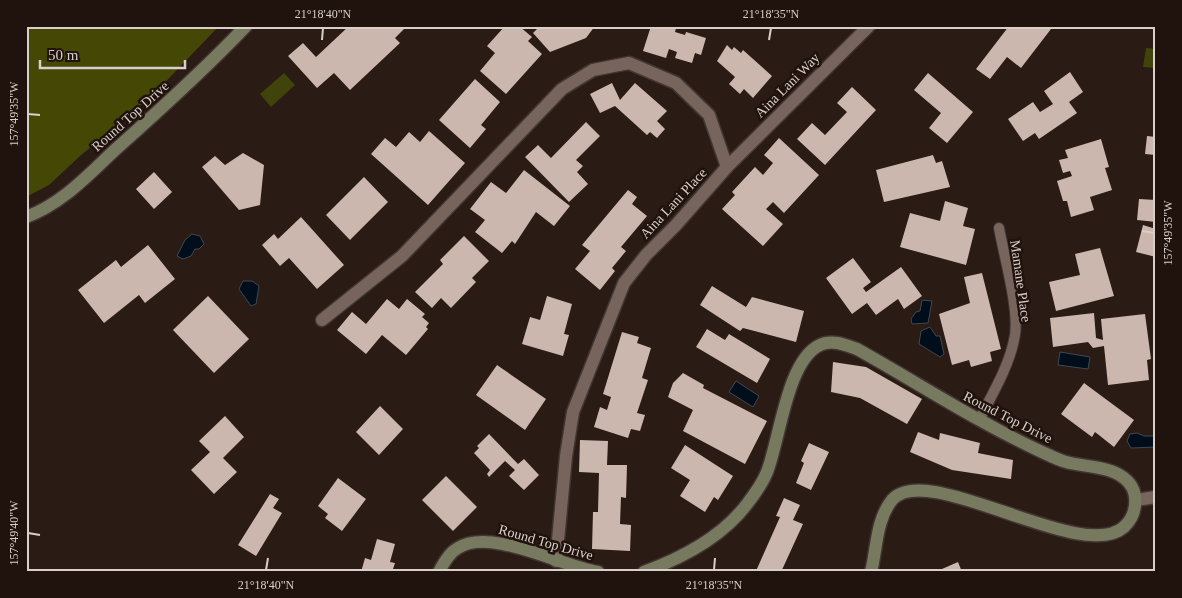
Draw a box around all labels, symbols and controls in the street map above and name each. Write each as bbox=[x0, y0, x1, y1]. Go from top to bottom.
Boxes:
text: 21°18'40"N bbox=[295, 7, 352, 21]
text: 21°18'35"N bbox=[743, 7, 800, 21]
scale bar bbox=[40, 38, 185, 70]
text: 50 m bbox=[48, 47, 79, 63]
street label: Aina Lani Way bbox=[752, 50, 823, 121]
street label: Round Top Drive bbox=[89, 78, 172, 155]
text: 157°49'35"W bbox=[7, 81, 21, 147]
street label: Aina Lani Place bbox=[637, 165, 710, 241]
text: 157°49'35"W bbox=[1161, 200, 1175, 266]
street label: Mamane Place bbox=[1007, 239, 1034, 323]
street label: Round Top Drive bbox=[961, 389, 1055, 446]
text: 157°49'40"W bbox=[7, 500, 21, 566]
street label: Round Top Drive bbox=[497, 522, 595, 563]
text: 21°18'40"N bbox=[238, 578, 295, 592]
text: 21°18'35"N bbox=[686, 578, 743, 592]

